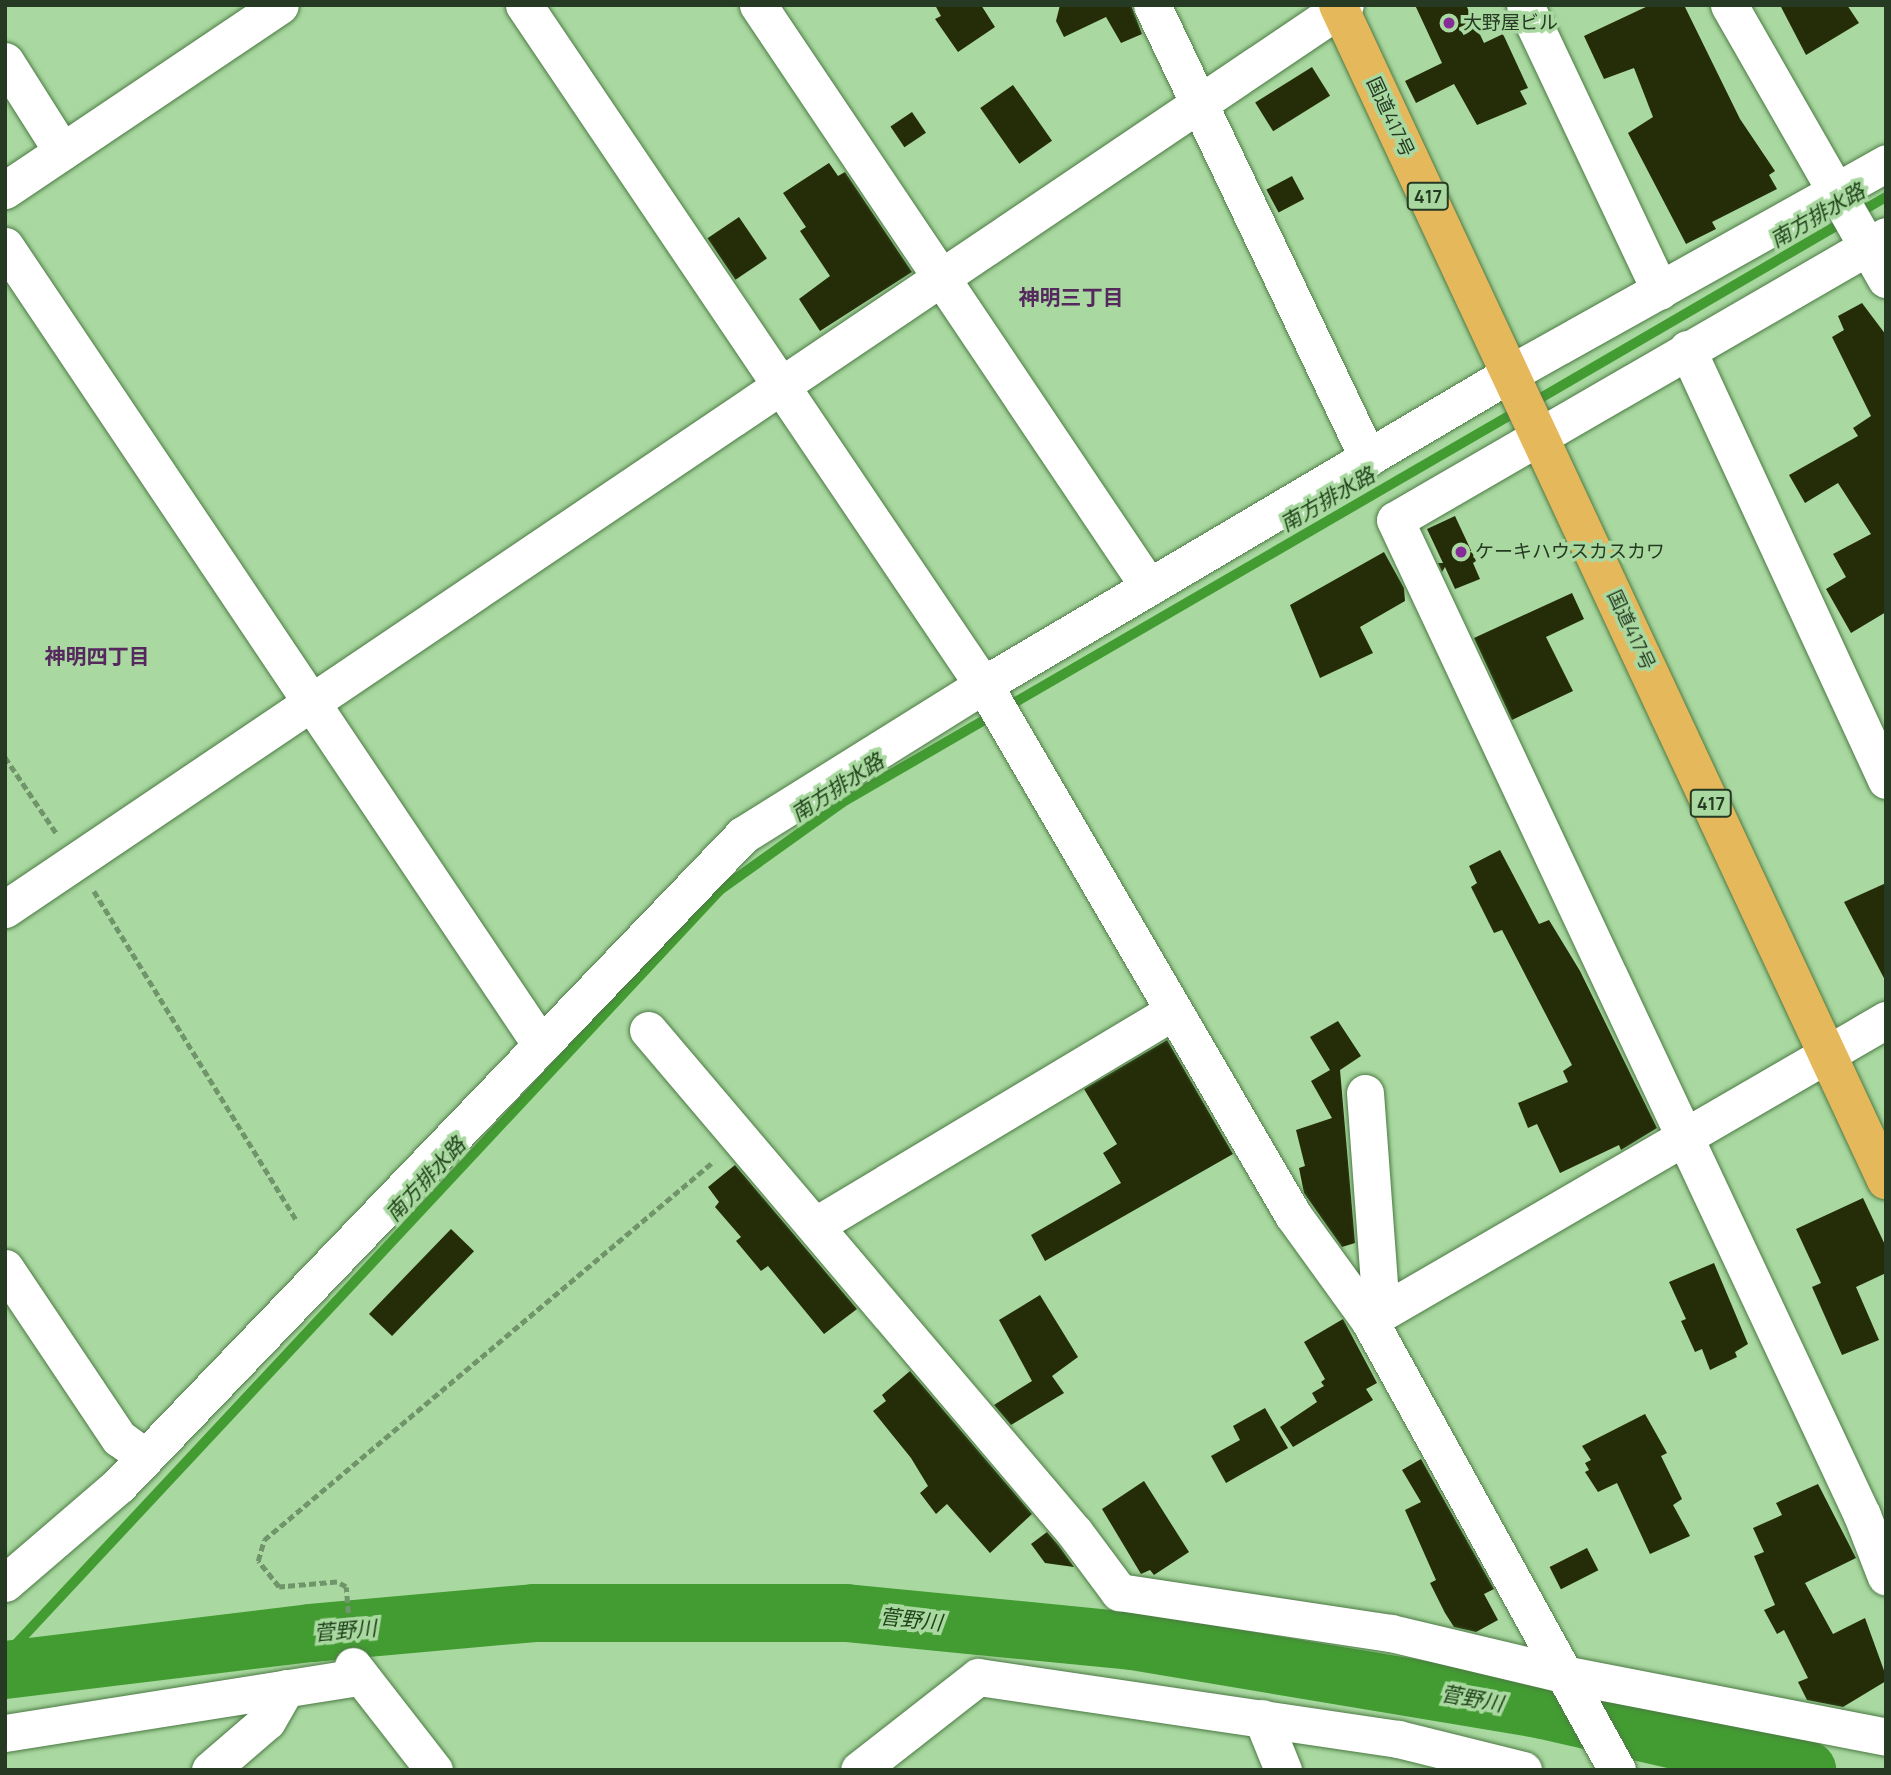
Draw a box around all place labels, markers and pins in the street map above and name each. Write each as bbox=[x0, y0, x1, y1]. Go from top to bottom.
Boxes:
place label: 大野屋ビル bbox=[1463, 12, 1558, 34]
marker: 大野屋ビル bbox=[1441, 15, 1457, 31]
place label: ケーキハウスカスカワ bbox=[1475, 541, 1665, 563]
marker: ケーキハウスカスカワ bbox=[1453, 544, 1469, 560]

